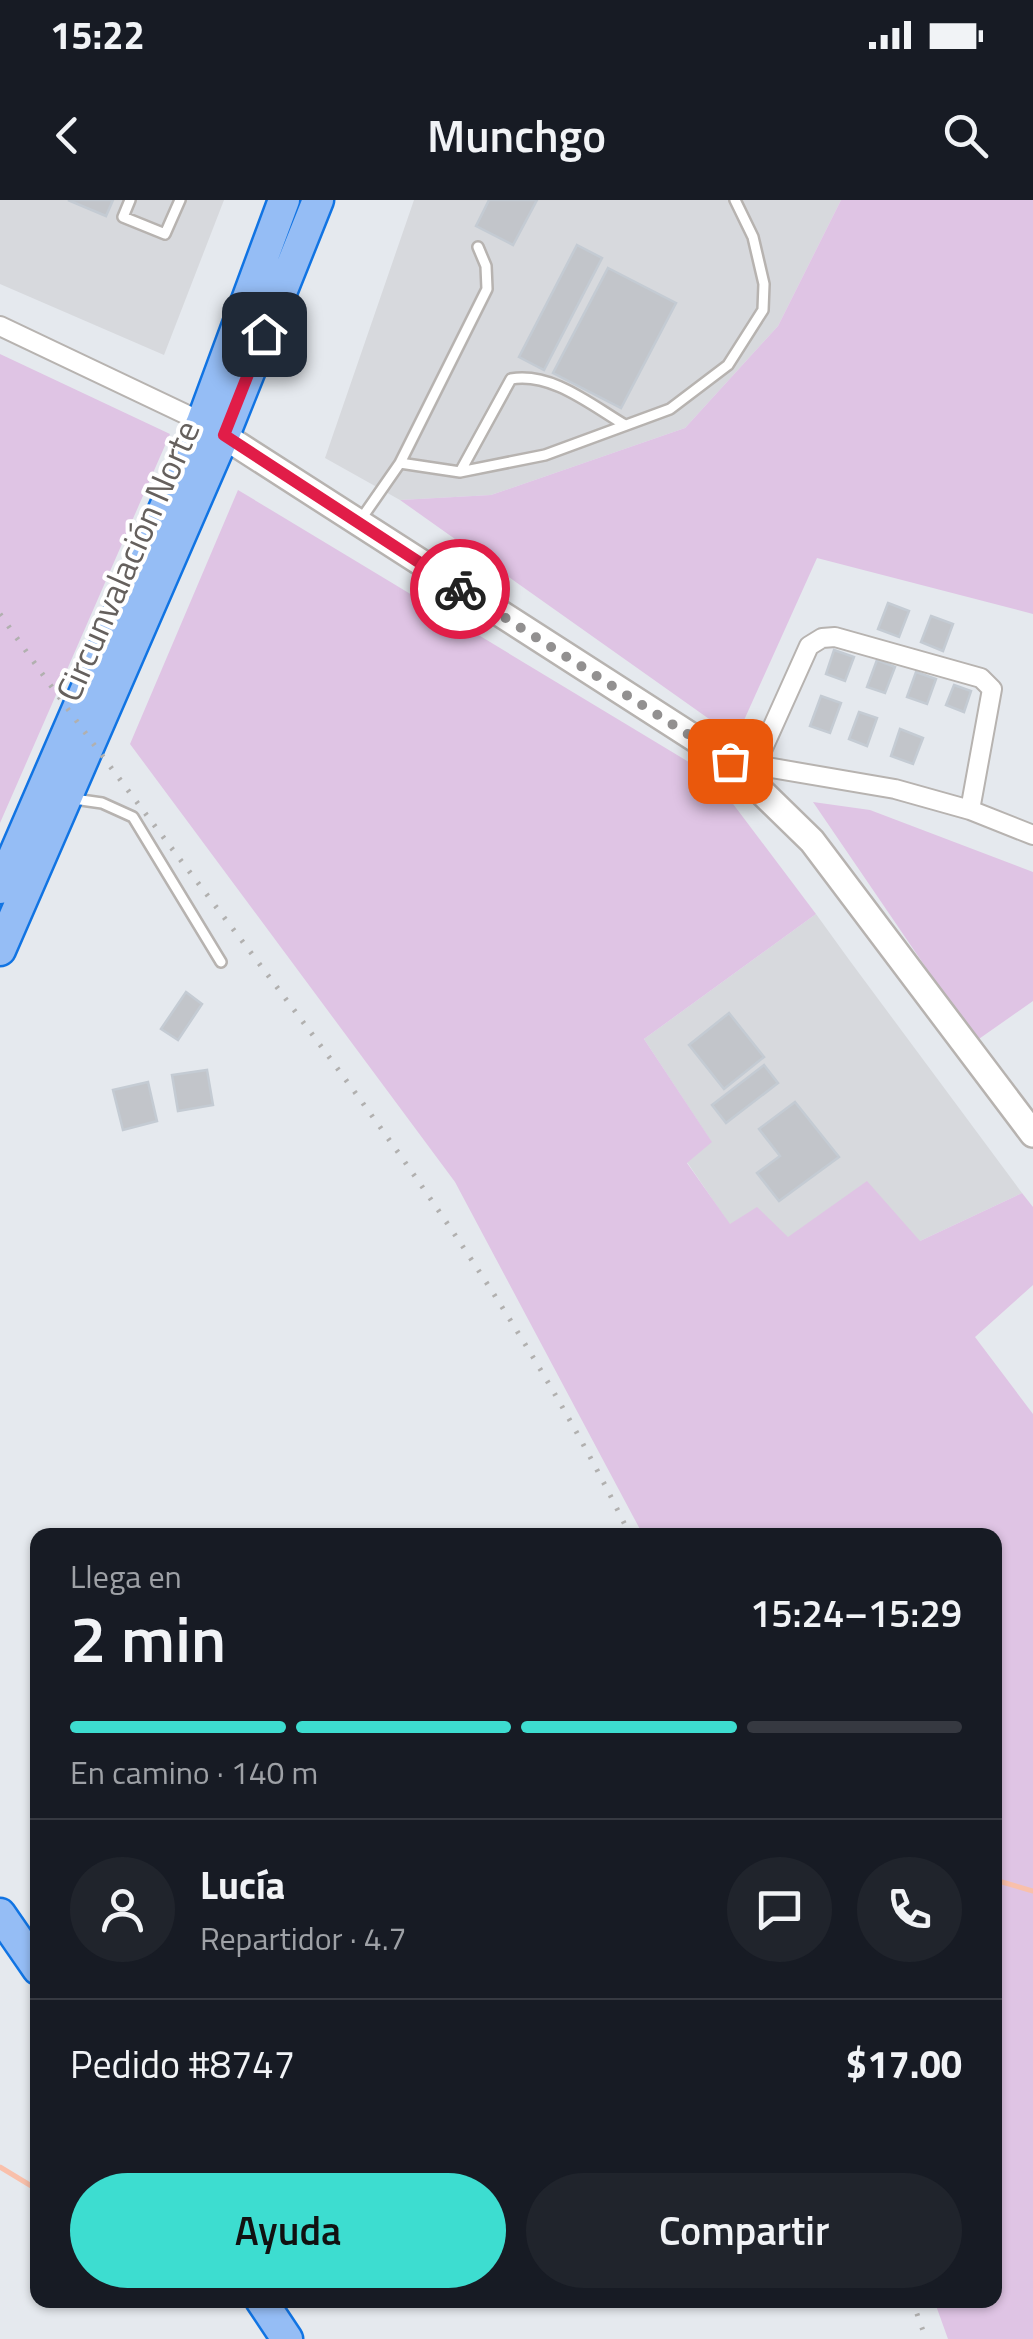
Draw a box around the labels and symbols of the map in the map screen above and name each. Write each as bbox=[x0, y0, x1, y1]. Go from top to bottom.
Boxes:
pin bbox=[222, 292, 307, 377]
street label: Circunvalación Norte bbox=[41, 411, 213, 710]
courier bbox=[410, 539, 510, 639]
pin bbox=[688, 719, 773, 804]

